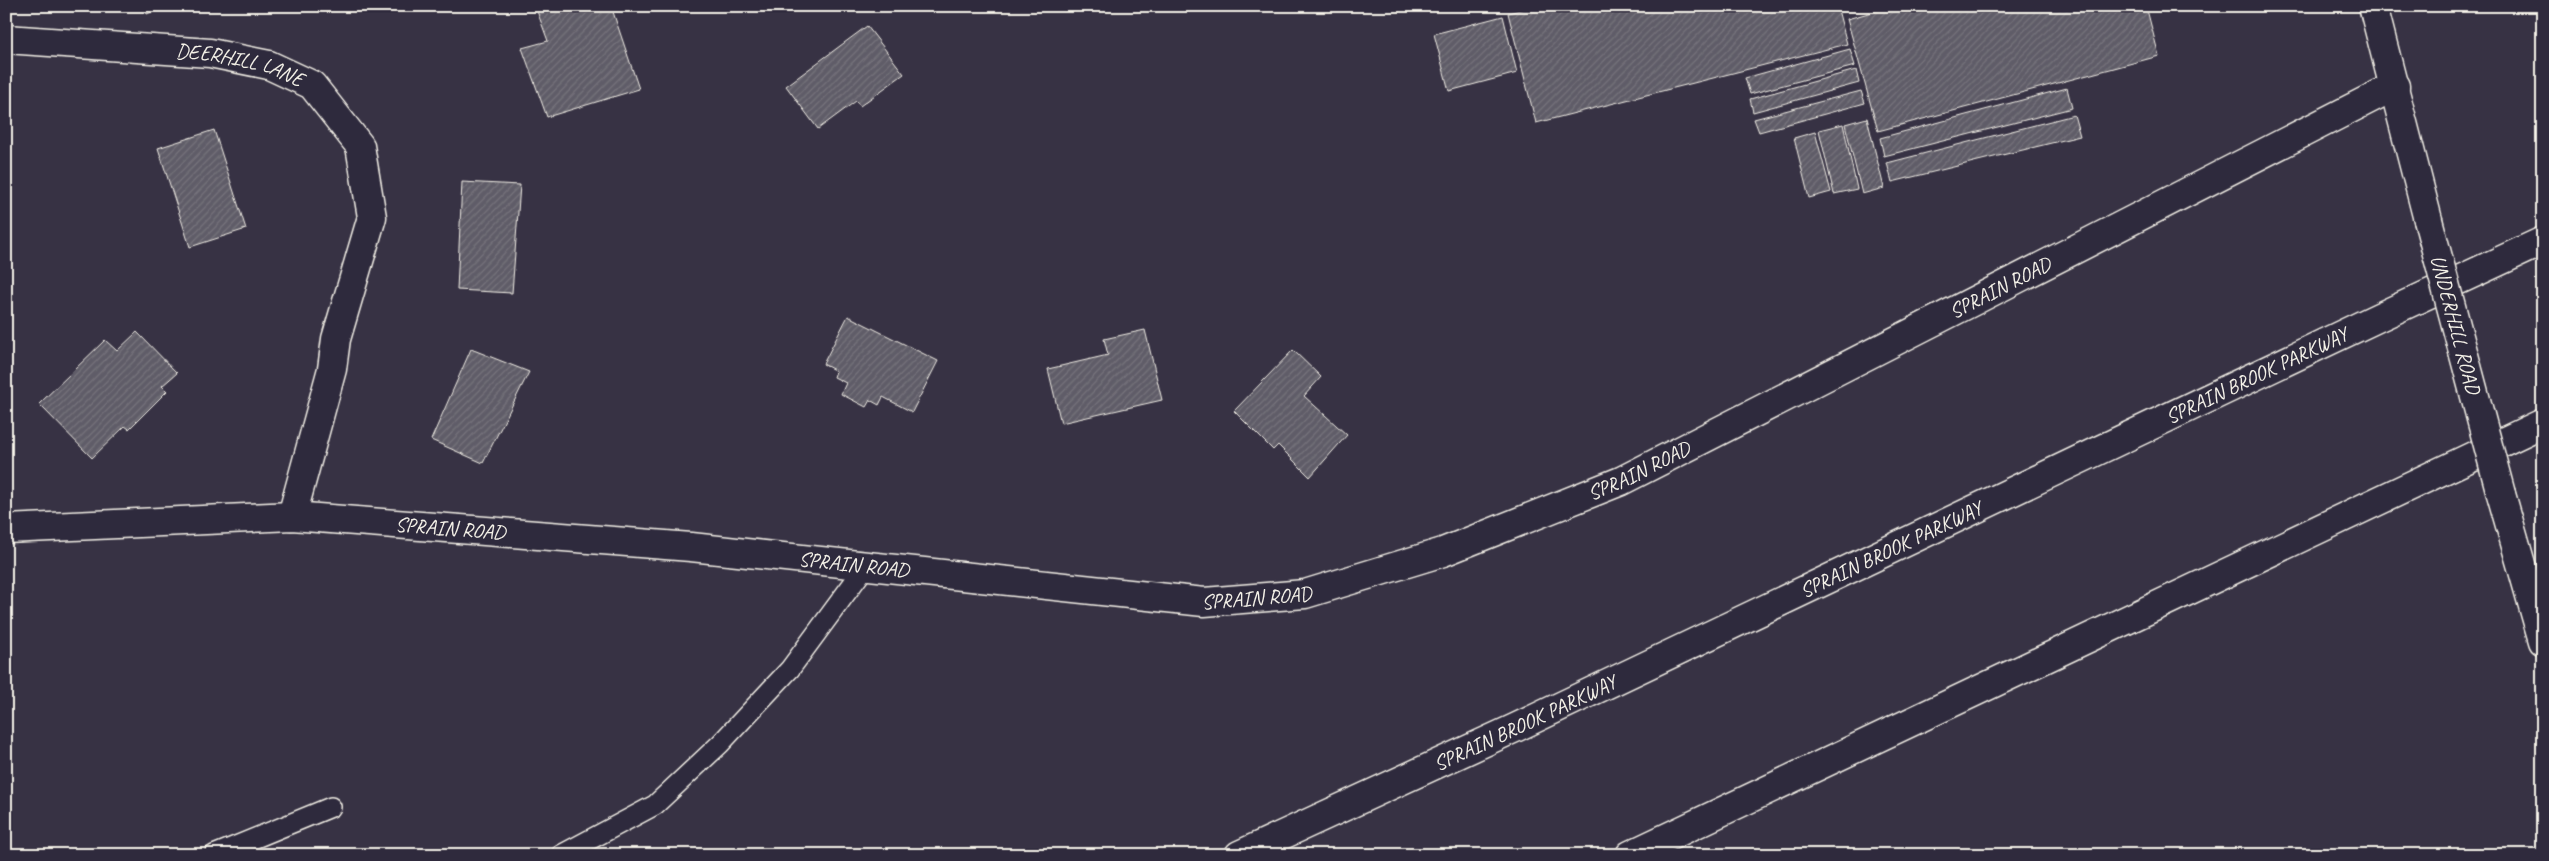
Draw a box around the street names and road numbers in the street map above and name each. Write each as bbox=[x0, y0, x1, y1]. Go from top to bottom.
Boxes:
street label: DEERHILL LANE bbox=[175, 38, 310, 93]
street label: SPRAIN ROAD bbox=[1945, 250, 2057, 324]
street label: UNDERHILL ROAD bbox=[2425, 252, 2487, 398]
street label: SPRAIN BROOK PARKWAY bbox=[2161, 319, 2355, 430]
street label: SPRAIN ROAD bbox=[1584, 434, 1696, 506]
street label: SPRAIN BROOK PARKWAY bbox=[1795, 493, 1989, 604]
street label: SPRAIN ROAD bbox=[394, 511, 508, 546]
street label: SPRAIN ROAD bbox=[797, 546, 912, 583]
street label: SPRAIN ROAD bbox=[1200, 579, 1317, 615]
street label: SPRAIN BROOK PARKWAY bbox=[1429, 667, 1624, 777]

